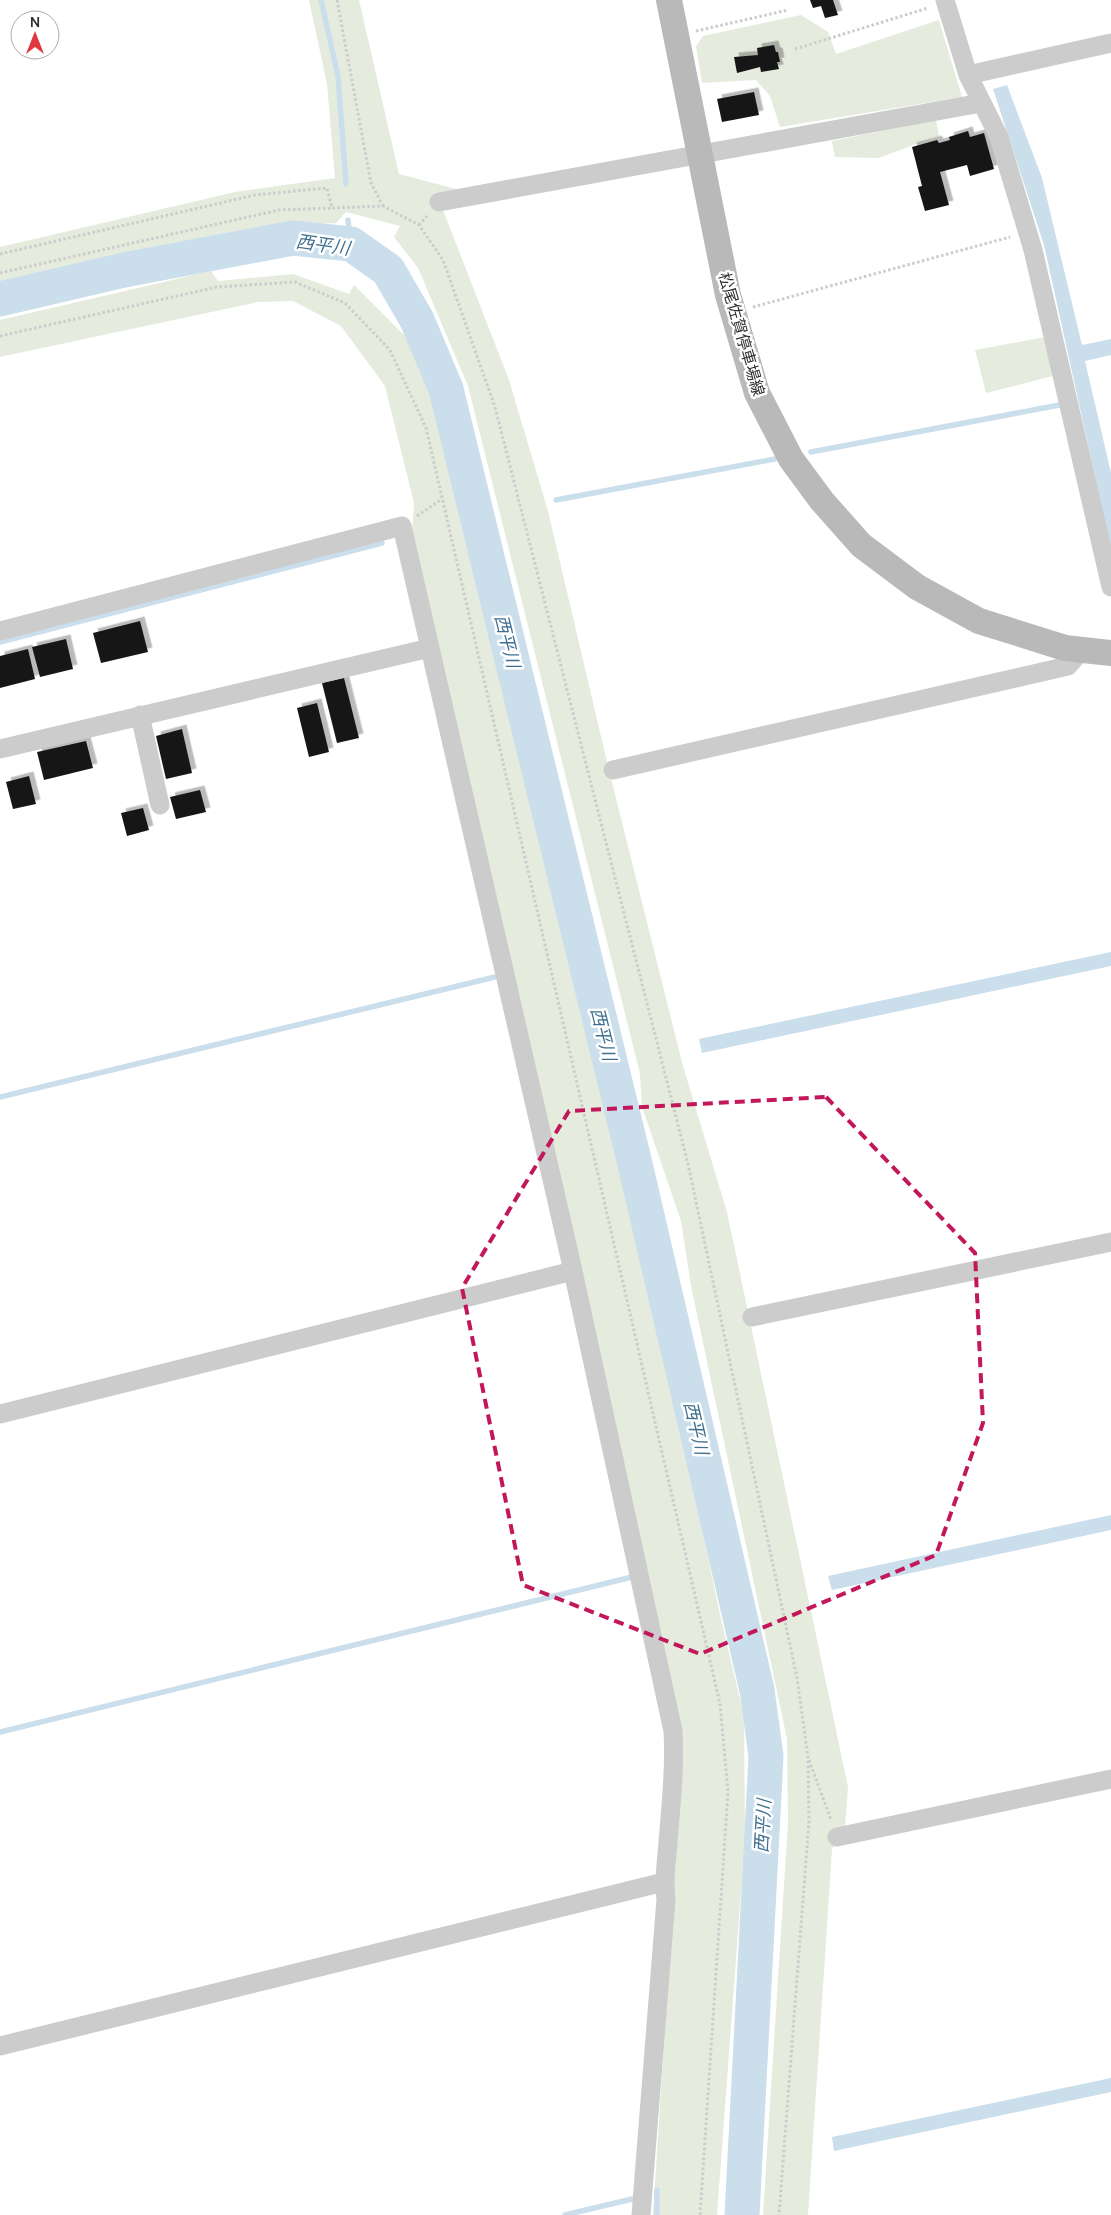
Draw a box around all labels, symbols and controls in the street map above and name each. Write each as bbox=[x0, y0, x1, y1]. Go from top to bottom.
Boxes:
north arrow bbox=[10, 10, 60, 60]
text: N bbox=[30, 12, 40, 31]
water label: 西平川 bbox=[295, 228, 353, 260]
street label: 松尾佐賀停車場線 bbox=[714, 269, 770, 399]
water label: 西平川 bbox=[490, 612, 527, 672]
water label: 西平川 bbox=[586, 1005, 623, 1065]
water label: 西平川 bbox=[679, 1399, 715, 1459]
water label: 西平川 bbox=[749, 1796, 776, 1854]

